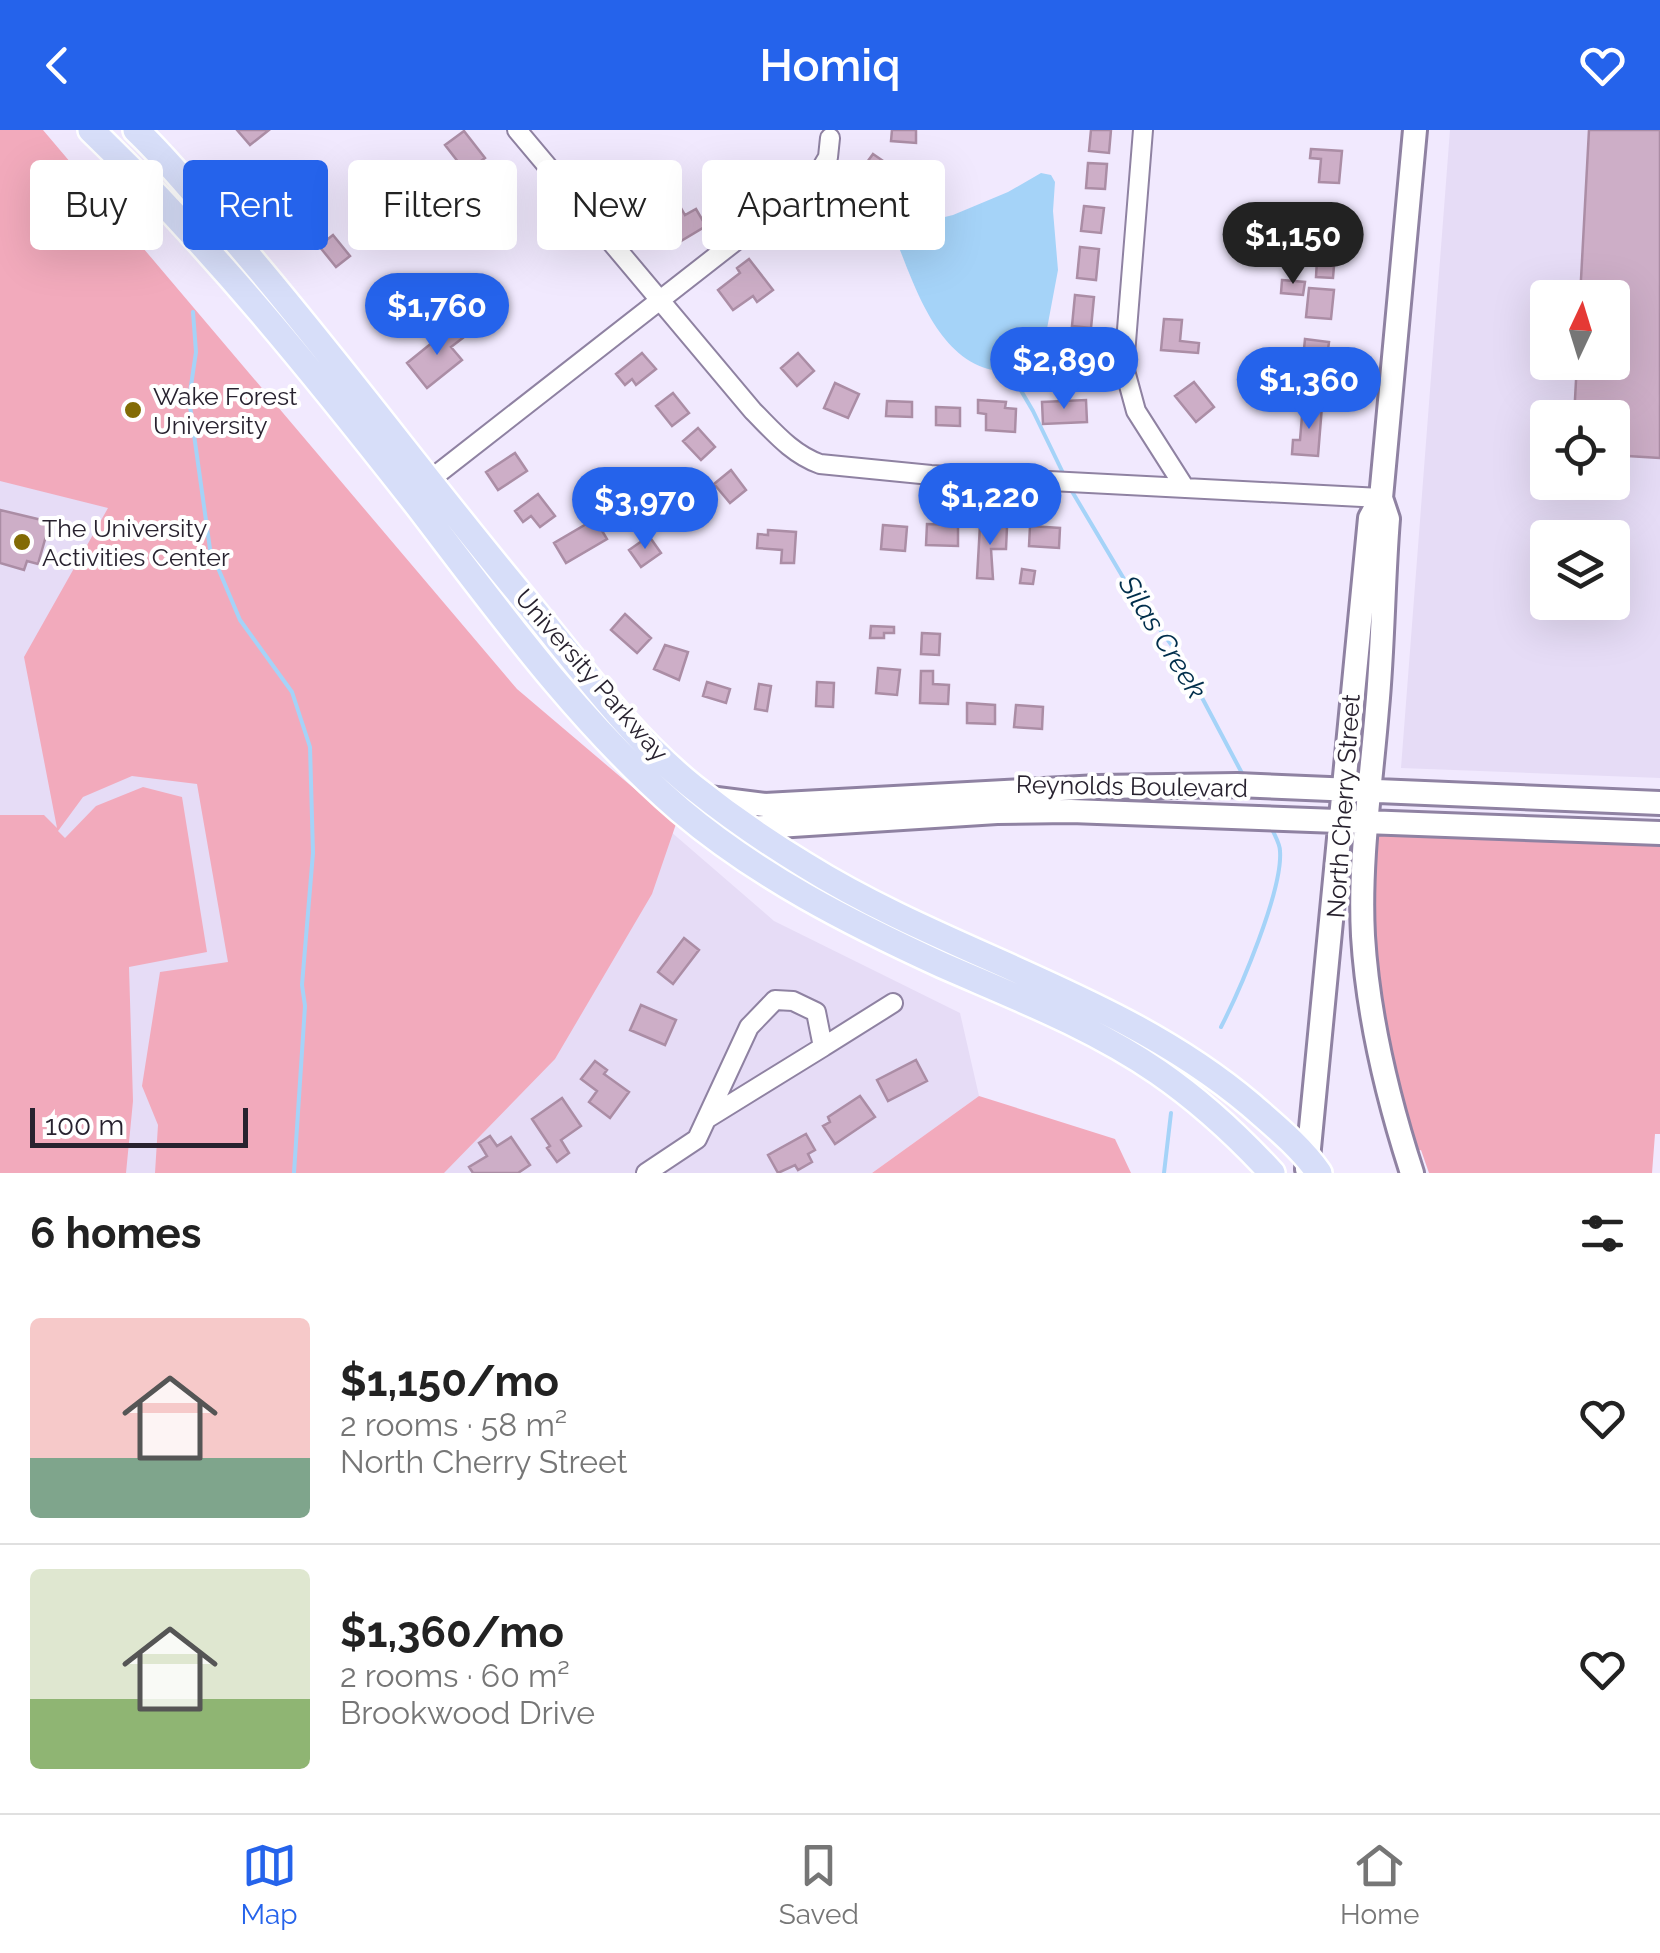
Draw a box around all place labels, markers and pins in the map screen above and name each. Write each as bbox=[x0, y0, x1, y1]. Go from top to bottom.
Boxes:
pin: $1,150 bbox=[1212, 202, 1374, 287]
pin: $1,760 bbox=[356, 273, 518, 358]
pin: $2,890 bbox=[983, 327, 1145, 412]
pin: $1,360 bbox=[1228, 347, 1390, 432]
place label: Wake Forest University bbox=[153, 381, 298, 440]
marker: Wake Forest University bbox=[122, 399, 144, 421]
pin: $1,220 bbox=[909, 463, 1071, 548]
pin: $3,970 bbox=[564, 467, 726, 552]
place label: The University Activities Center bbox=[42, 513, 230, 572]
marker: The University Activities Center bbox=[11, 531, 33, 553]

